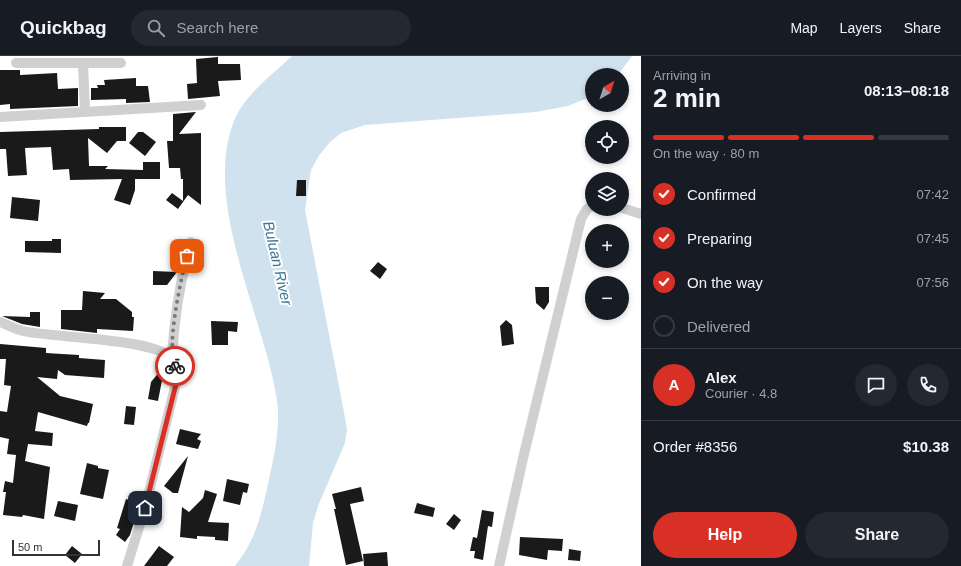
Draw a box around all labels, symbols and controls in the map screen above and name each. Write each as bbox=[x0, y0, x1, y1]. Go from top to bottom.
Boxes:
search box bbox=[131, 10, 411, 46]
text: Quickbag bbox=[20, 17, 107, 38]
icon: search bbox=[145, 17, 167, 39]
text: Search here bbox=[177, 19, 258, 36]
text: Map bbox=[790, 20, 818, 36]
text: Layers bbox=[840, 20, 882, 36]
text: Share bbox=[904, 20, 941, 36]
north arrow bbox=[585, 68, 629, 112]
map controls bbox=[585, 68, 629, 320]
text: Arriving in bbox=[653, 68, 711, 83]
text: 08:13–08:18 bbox=[864, 82, 949, 99]
text: 2 min bbox=[653, 83, 721, 113]
button: locate bbox=[585, 120, 629, 164]
text: On the way · 80 m bbox=[653, 146, 759, 161]
button: layers bbox=[585, 172, 629, 216]
icon: check bbox=[653, 183, 675, 205]
text: Confirmed bbox=[687, 186, 756, 203]
text: 07:42 bbox=[916, 187, 949, 202]
water label: Buluan River bbox=[260, 219, 296, 308]
button: + bbox=[585, 224, 629, 268]
icon: check bbox=[653, 227, 675, 249]
text: Preparing bbox=[687, 230, 752, 247]
text: 07:45 bbox=[916, 231, 949, 246]
pin bbox=[170, 239, 204, 273]
icon: bag bbox=[176, 245, 198, 267]
icon: check bbox=[653, 271, 675, 293]
text: On the way bbox=[687, 274, 763, 291]
text: 07:56 bbox=[916, 275, 949, 290]
button: − bbox=[585, 276, 629, 320]
text: Delivered bbox=[687, 318, 750, 335]
courier bbox=[155, 346, 195, 386]
icon: bike bbox=[164, 355, 186, 377]
button: chat bbox=[855, 364, 897, 406]
button: phone bbox=[907, 364, 949, 406]
text: Alex bbox=[705, 369, 737, 386]
text: A bbox=[669, 376, 679, 393]
text: Courier · 4.8 bbox=[705, 386, 777, 401]
text: Order #8356 bbox=[653, 438, 737, 455]
text: $10.38 bbox=[903, 438, 949, 455]
pin bbox=[128, 491, 162, 525]
icon: home bbox=[134, 497, 156, 519]
button: Help bbox=[653, 512, 797, 558]
button: Share bbox=[805, 512, 949, 558]
scale bar bbox=[12, 538, 100, 557]
text: 50 m bbox=[18, 541, 42, 553]

